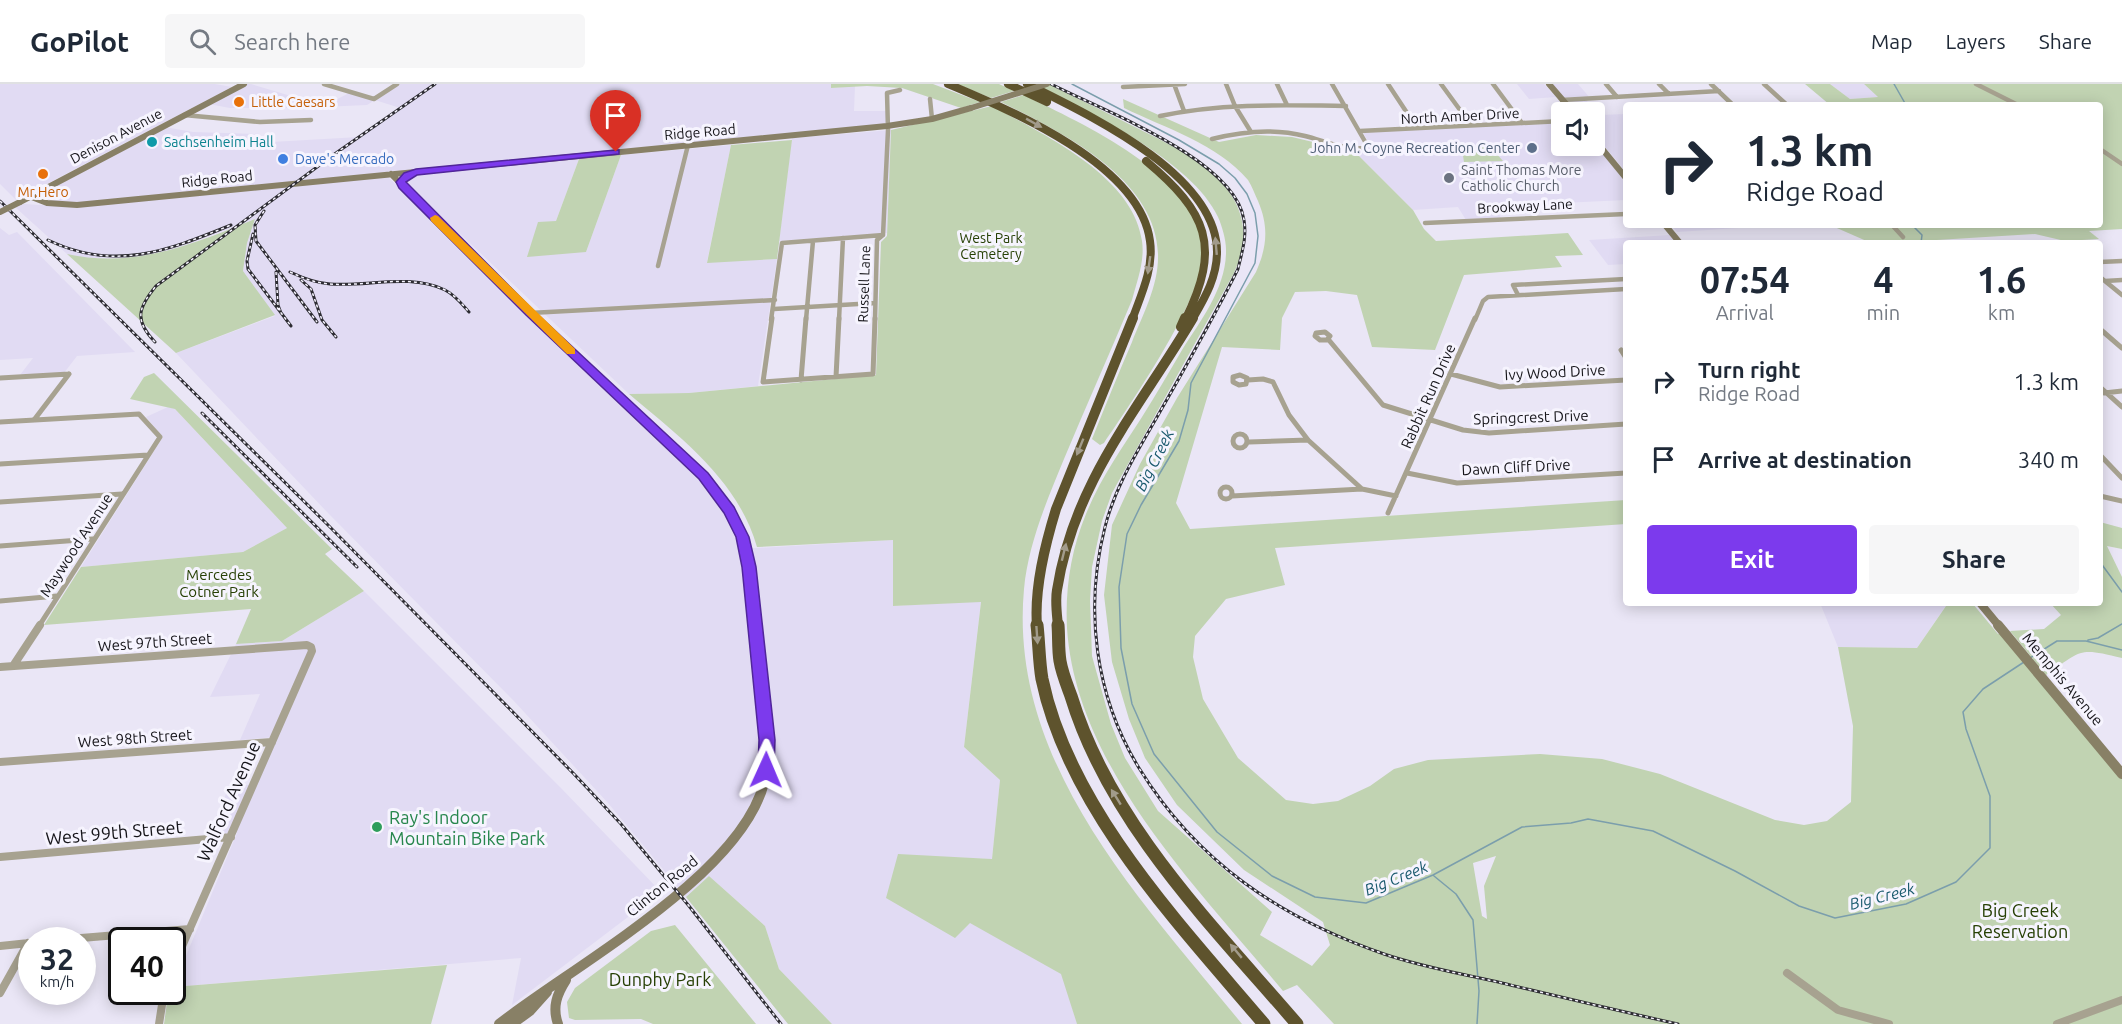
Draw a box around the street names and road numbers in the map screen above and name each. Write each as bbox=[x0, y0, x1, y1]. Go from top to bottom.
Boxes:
street label: Denison Avenue bbox=[67, 105, 165, 167]
street label: North Amber Drive bbox=[1400, 105, 1520, 127]
street label: Ridge Road bbox=[664, 121, 736, 143]
street label: Ridge Road bbox=[181, 167, 253, 191]
street label: Brookway Lane bbox=[1477, 196, 1573, 216]
street label: Russell Lane bbox=[855, 245, 873, 323]
street label: Rabbit Run Drive bbox=[1397, 341, 1459, 451]
street label: Ivy Wood Drive bbox=[1504, 361, 1606, 383]
street label: Springcrest Drive bbox=[1473, 406, 1589, 428]
street label: Dawn Cliff Drive bbox=[1461, 456, 1571, 478]
street label: Maywood Avenue bbox=[36, 490, 116, 600]
street label: Memphis Avenue bbox=[2019, 629, 2107, 729]
street label: West 97th Street bbox=[97, 630, 213, 654]
street label: West 98th Street bbox=[77, 726, 193, 750]
street label: Walford Avenue bbox=[192, 738, 264, 864]
street label: West 99th Street bbox=[45, 816, 183, 848]
street label: Clinton Road bbox=[623, 852, 701, 920]

